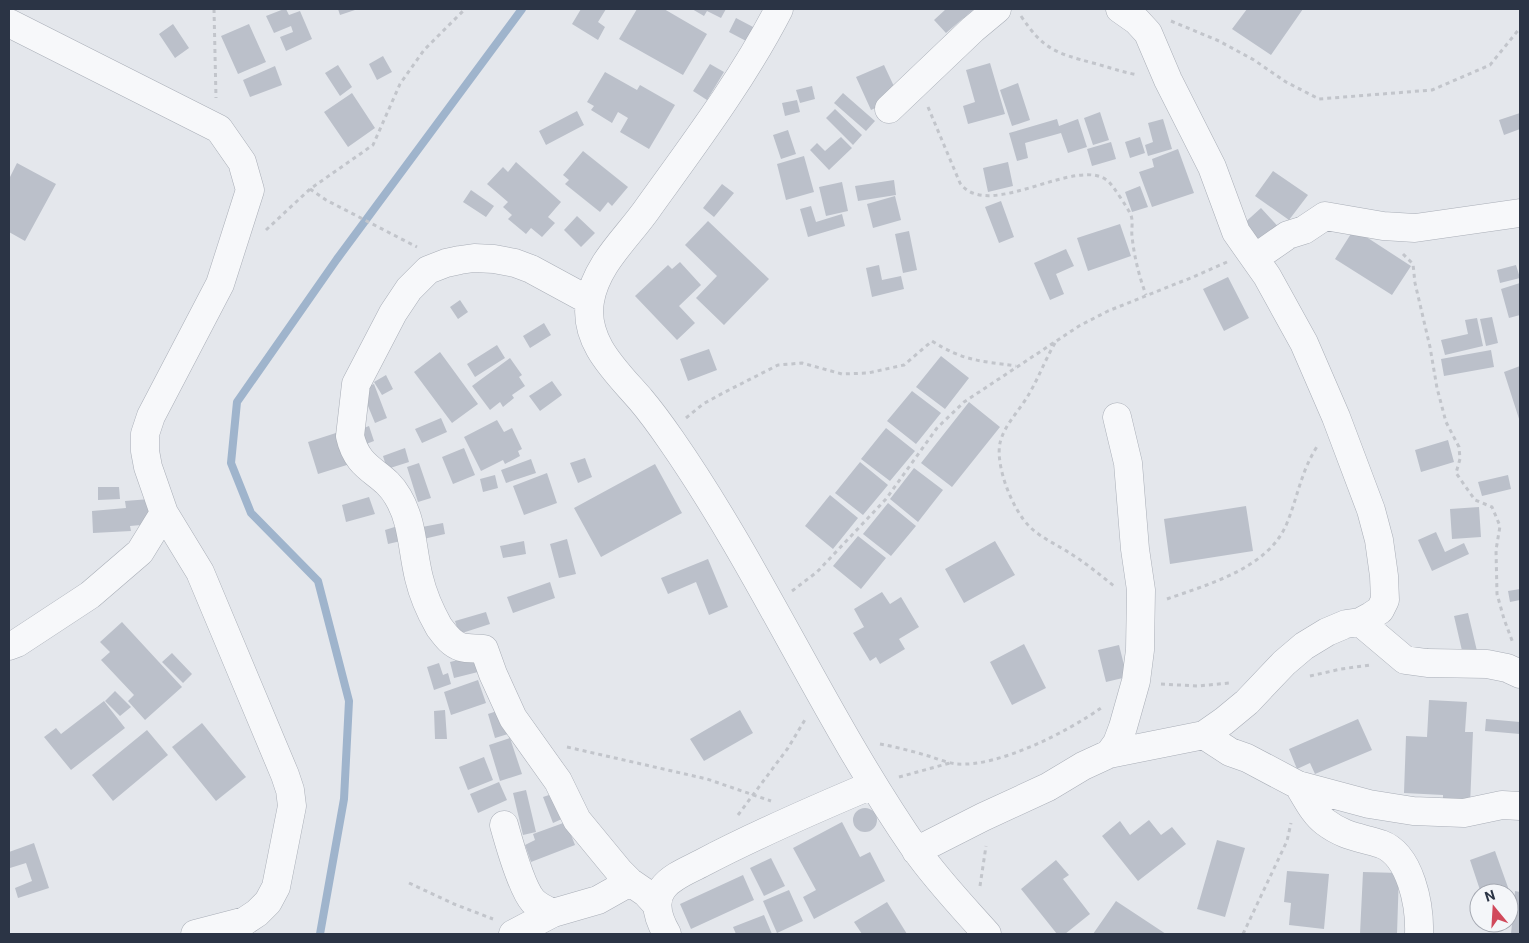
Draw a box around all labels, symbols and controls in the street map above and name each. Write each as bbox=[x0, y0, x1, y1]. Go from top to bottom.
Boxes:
north arrow bbox=[1469, 883, 1519, 933]
text: N bbox=[1483, 886, 1497, 905]

